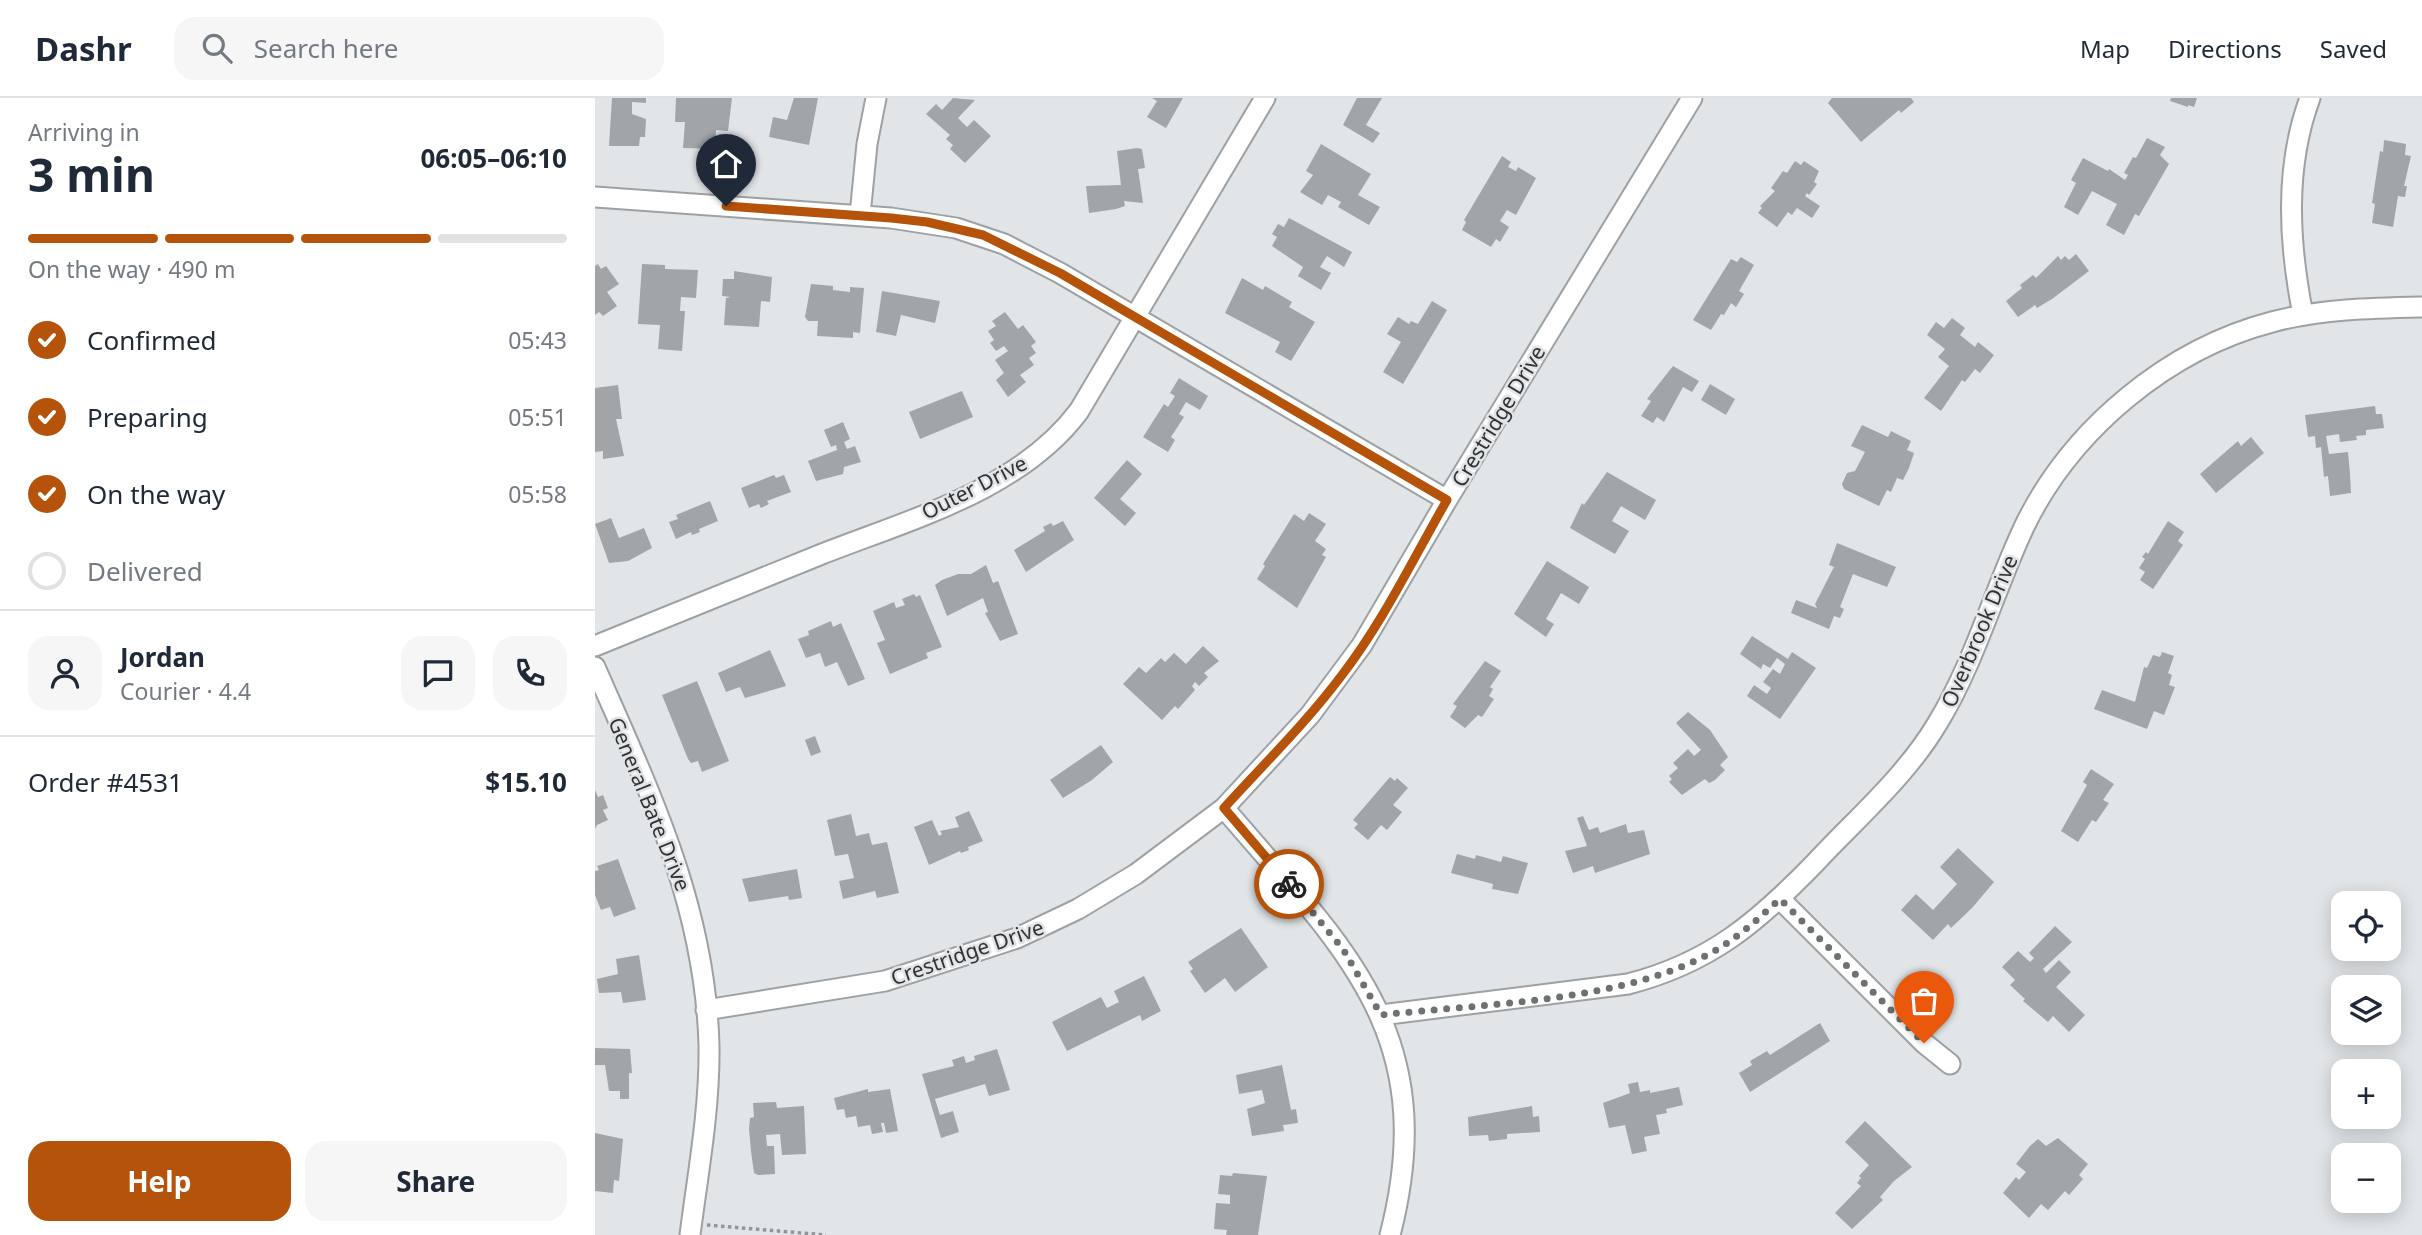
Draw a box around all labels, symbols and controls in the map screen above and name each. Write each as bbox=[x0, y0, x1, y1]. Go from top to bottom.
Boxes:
search box bbox=[174, 17, 664, 80]
text: Dashr bbox=[35, 26, 132, 71]
icon: search bbox=[198, 29, 236, 67]
text: Search here bbox=[254, 30, 398, 66]
text: Map bbox=[2080, 32, 2130, 65]
text: Directions bbox=[2168, 32, 2282, 65]
text: Saved bbox=[2320, 32, 2387, 65]
text: Arriving in bbox=[28, 116, 140, 148]
pin bbox=[696, 134, 756, 206]
text: 06:05–06:10 bbox=[420, 140, 567, 176]
text: 3 min bbox=[28, 143, 155, 205]
icon: home bbox=[707, 145, 745, 183]
text: On the way · 490 m bbox=[28, 253, 235, 285]
icon: check bbox=[28, 321, 66, 359]
text: Confirmed bbox=[87, 322, 217, 358]
text: 05:43 bbox=[508, 324, 567, 356]
street label: Crestridge Drive bbox=[1445, 340, 1551, 492]
icon: check bbox=[28, 398, 66, 436]
text: Preparing bbox=[87, 399, 208, 435]
text: 05:51 bbox=[508, 401, 567, 433]
street label: Outer Drive bbox=[916, 448, 1032, 526]
icon: check bbox=[28, 475, 66, 513]
text: On the way bbox=[87, 476, 225, 512]
text: 05:58 bbox=[508, 478, 567, 510]
street label: Overbrook Drive bbox=[1934, 551, 2024, 711]
text: Delivered bbox=[87, 553, 203, 589]
button: person bbox=[28, 636, 102, 710]
button: chat bbox=[401, 636, 475, 710]
button: phone bbox=[493, 636, 567, 710]
text: Jordan bbox=[120, 639, 205, 675]
text: Courier · 4.4 bbox=[120, 675, 251, 707]
street label: General Bate Drive bbox=[602, 713, 698, 895]
text: Order #4531 bbox=[28, 764, 183, 800]
text: $15.10 bbox=[485, 764, 567, 800]
courier bbox=[1254, 849, 1324, 919]
icon: bike bbox=[1270, 865, 1308, 903]
map controls bbox=[2331, 891, 2401, 1213]
button: locate bbox=[2331, 891, 2401, 961]
street label: Crestridge Drive bbox=[887, 913, 1047, 991]
pin bbox=[1894, 971, 1954, 1043]
button: layers bbox=[2331, 975, 2401, 1045]
icon: bag bbox=[1905, 982, 1943, 1020]
button: + bbox=[2331, 1059, 2401, 1129]
button: Help bbox=[28, 1141, 291, 1221]
button: Share bbox=[305, 1141, 567, 1221]
button: − bbox=[2331, 1143, 2401, 1213]

